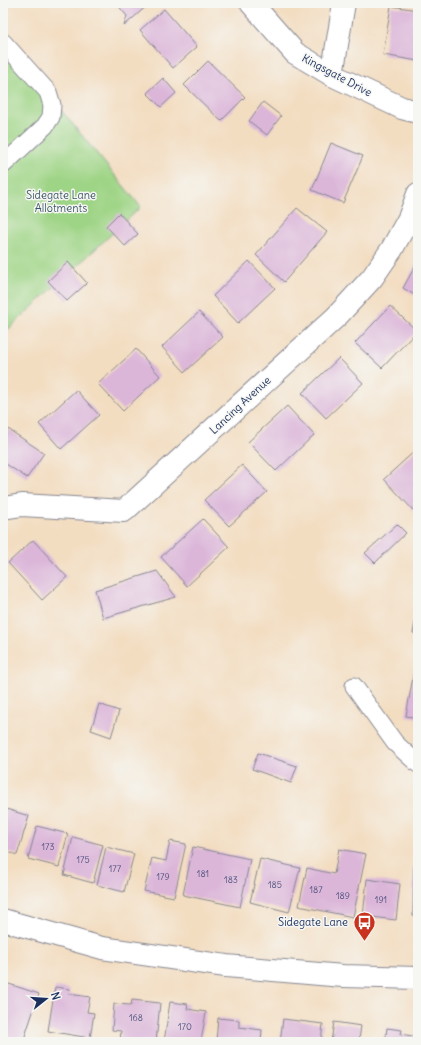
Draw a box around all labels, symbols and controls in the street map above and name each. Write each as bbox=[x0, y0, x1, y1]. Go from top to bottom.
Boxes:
street label: Kingsgate Drive bbox=[300, 51, 374, 99]
park label: Sidegate Lane Allotments bbox=[26, 188, 96, 215]
street label: Lancing Avenue bbox=[206, 373, 274, 437]
house number: 173 bbox=[41, 841, 55, 852]
house number: 175 bbox=[76, 854, 90, 865]
house number: 177 bbox=[109, 863, 122, 874]
house number: 181 bbox=[197, 868, 209, 879]
house number: 179 bbox=[156, 871, 170, 882]
house number: 183 bbox=[224, 874, 238, 885]
house number: 185 bbox=[268, 879, 282, 890]
house number: 187 bbox=[309, 884, 323, 895]
house number: 189 bbox=[336, 890, 350, 901]
house number: 191 bbox=[375, 894, 387, 905]
bus stop icon: Sidegate Lane bbox=[351, 909, 377, 942]
place label: Sidegate Lane bbox=[278, 915, 348, 929]
north arrow bbox=[26, 979, 66, 1019]
text: N bbox=[48, 990, 63, 1002]
house number: 168 bbox=[129, 1012, 143, 1023]
house number: 170 bbox=[178, 1021, 192, 1032]

